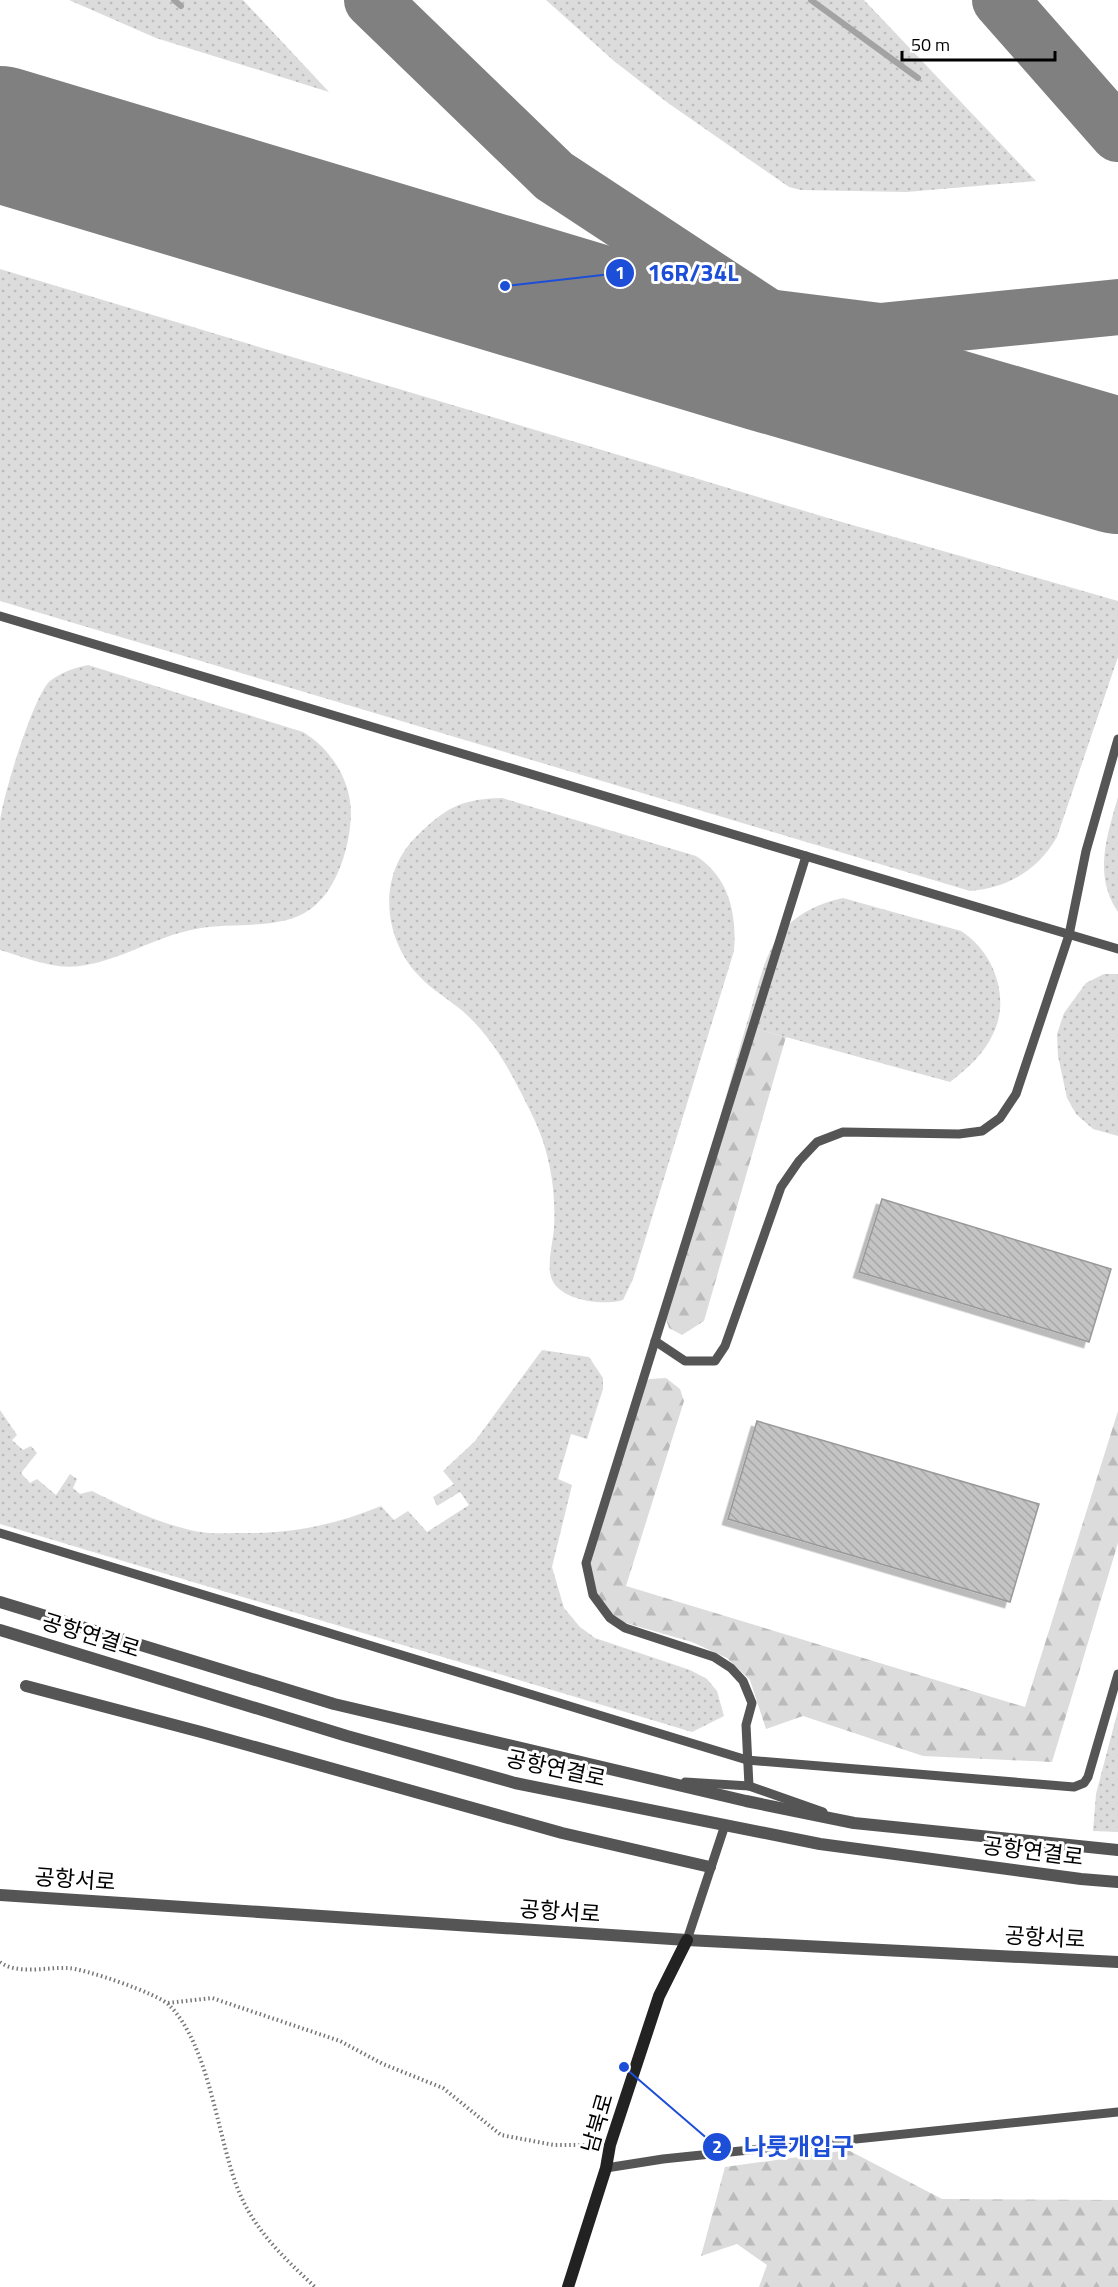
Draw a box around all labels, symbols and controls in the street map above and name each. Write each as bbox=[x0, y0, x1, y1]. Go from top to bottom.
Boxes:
scale bar bbox=[902, 24, 1055, 62]
text: 50 m bbox=[911, 31, 950, 58]
callout: 16R/34L bbox=[605, 252, 750, 294]
text: 16R/34L bbox=[647, 254, 739, 290]
text: 1 bbox=[615, 259, 625, 286]
street label: 공항연결로 bbox=[38, 1604, 144, 1666]
street label: 공항연결로 bbox=[503, 1741, 609, 1795]
street label: 공항연결로 bbox=[981, 1828, 1085, 1874]
street label: 공항서로 bbox=[33, 1859, 117, 1899]
street label: 공항서로 bbox=[518, 1891, 602, 1931]
street label: 공항서로 bbox=[1004, 1918, 1086, 1956]
street label: 남북로 bbox=[572, 2089, 622, 2157]
callout: 나룻개입구 bbox=[702, 2126, 866, 2168]
text: 나룻개입구 bbox=[744, 2128, 854, 2164]
text: 2 bbox=[712, 2133, 722, 2160]

